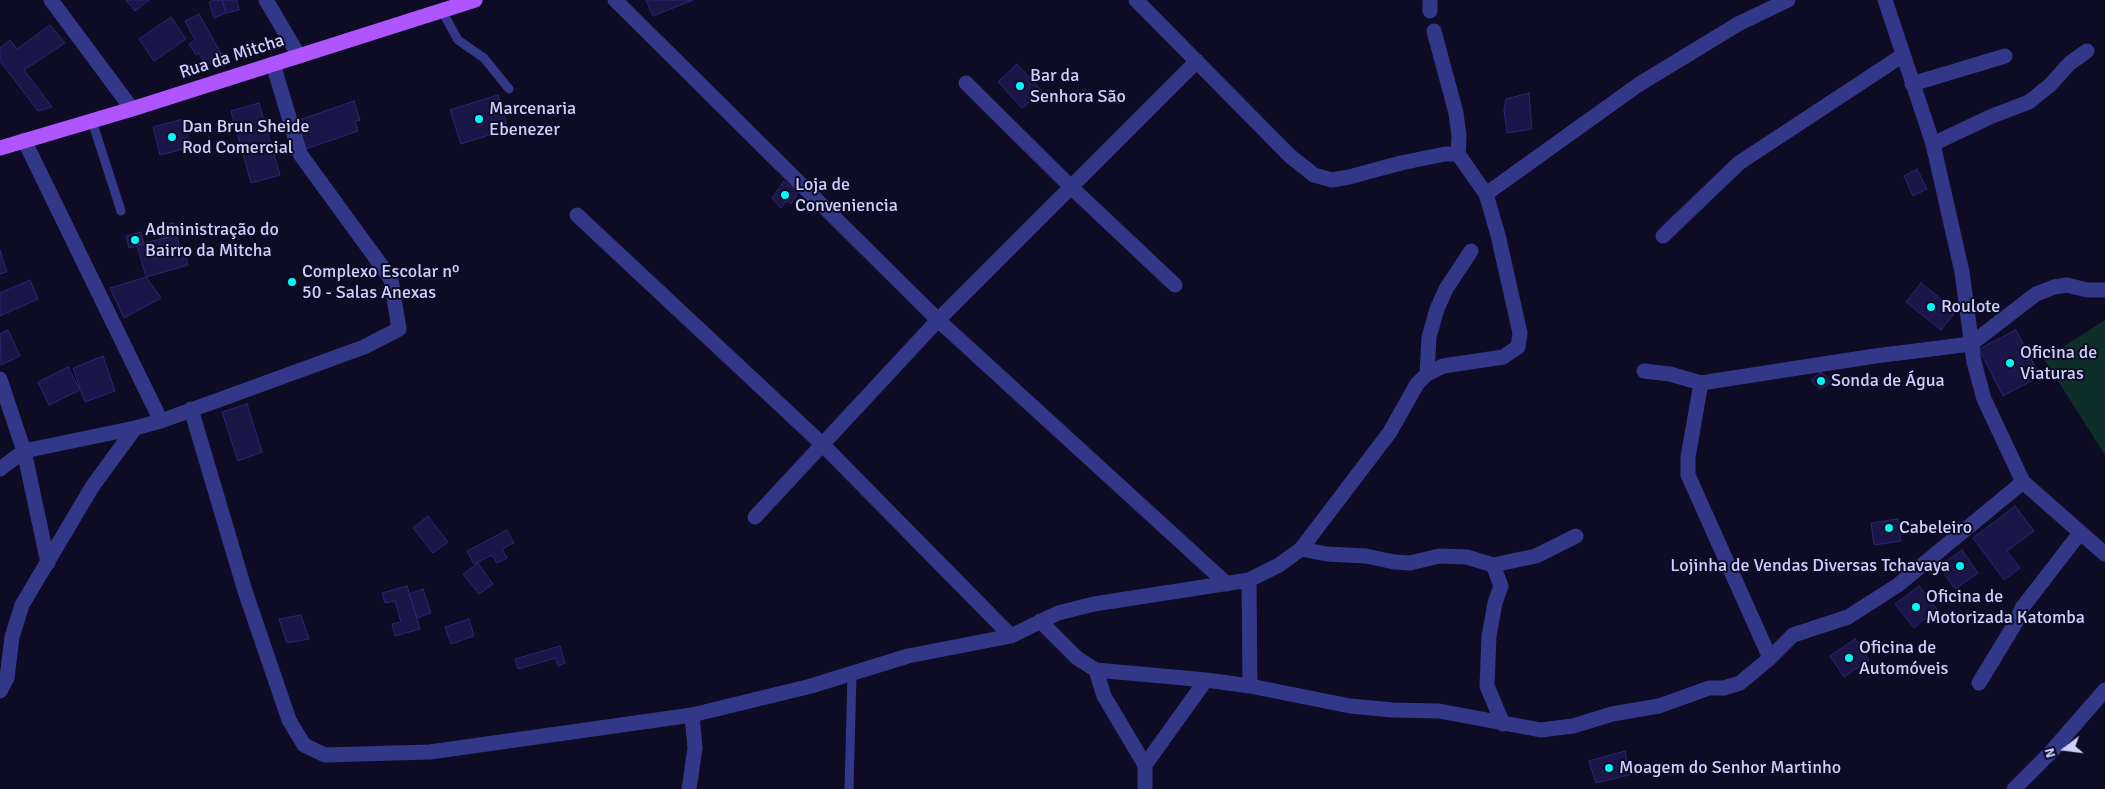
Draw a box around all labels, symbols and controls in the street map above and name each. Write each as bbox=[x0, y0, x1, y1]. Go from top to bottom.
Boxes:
street label: Rua da Mitcha bbox=[177, 30, 287, 84]
place label: Bar da Senhora São bbox=[1030, 65, 1126, 108]
marker: Bar da Senhora São bbox=[1014, 80, 1026, 92]
place label: Marcenaria Ebenezer bbox=[489, 98, 576, 140]
marker: Marcenaria Ebenezer bbox=[473, 113, 485, 125]
place label: Dan Brun Sheide Rod Comercial bbox=[182, 116, 310, 158]
marker: Dan Brun Sheide Rod Comercial bbox=[166, 131, 178, 143]
place label: Loja de Conveniencia bbox=[795, 174, 898, 216]
marker: Loja de Conveniencia bbox=[779, 189, 791, 201]
place label: Administração do Bairro da Mitcha bbox=[145, 219, 279, 262]
marker: Administração do Bairro da Mitcha bbox=[129, 234, 141, 246]
place label: Complexo Escolar nº 50 - Salas Anexas bbox=[302, 261, 459, 304]
marker: Complexo Escolar nº 50 - Salas Anexas bbox=[286, 276, 298, 288]
place label: Roulote bbox=[1941, 296, 2000, 318]
marker: Roulote bbox=[1925, 301, 1937, 313]
place label: Oficina de Viaturas bbox=[2020, 342, 2097, 384]
marker: Oficina de Viaturas bbox=[2004, 357, 2016, 369]
place label: Sonda de Água bbox=[1831, 370, 1945, 392]
marker: Sonda de Água bbox=[1815, 375, 1827, 387]
place label: Cabeleiro bbox=[1899, 517, 1972, 539]
marker: Cabeleiro bbox=[1883, 522, 1895, 534]
place label: Lojinha de Vendas Diversas Tchavaya bbox=[1670, 555, 1950, 577]
marker: Lojinha de Vendas Diversas Tchavaya bbox=[1954, 560, 1966, 572]
place label: Oficina de Motorizada Katomba bbox=[1926, 586, 2085, 628]
marker: Oficina de Motorizada Katomba bbox=[1910, 601, 1922, 613]
place label: Oficina de Automóveis bbox=[1859, 637, 1948, 680]
marker: Oficina de Automóveis bbox=[1843, 652, 1855, 664]
north arrow bbox=[2040, 724, 2090, 774]
text: N bbox=[2041, 746, 2060, 760]
place label: Moagem do Senhor Martinho bbox=[1619, 757, 1841, 779]
marker: Moagem do Senhor Martinho bbox=[1603, 762, 1615, 774]

